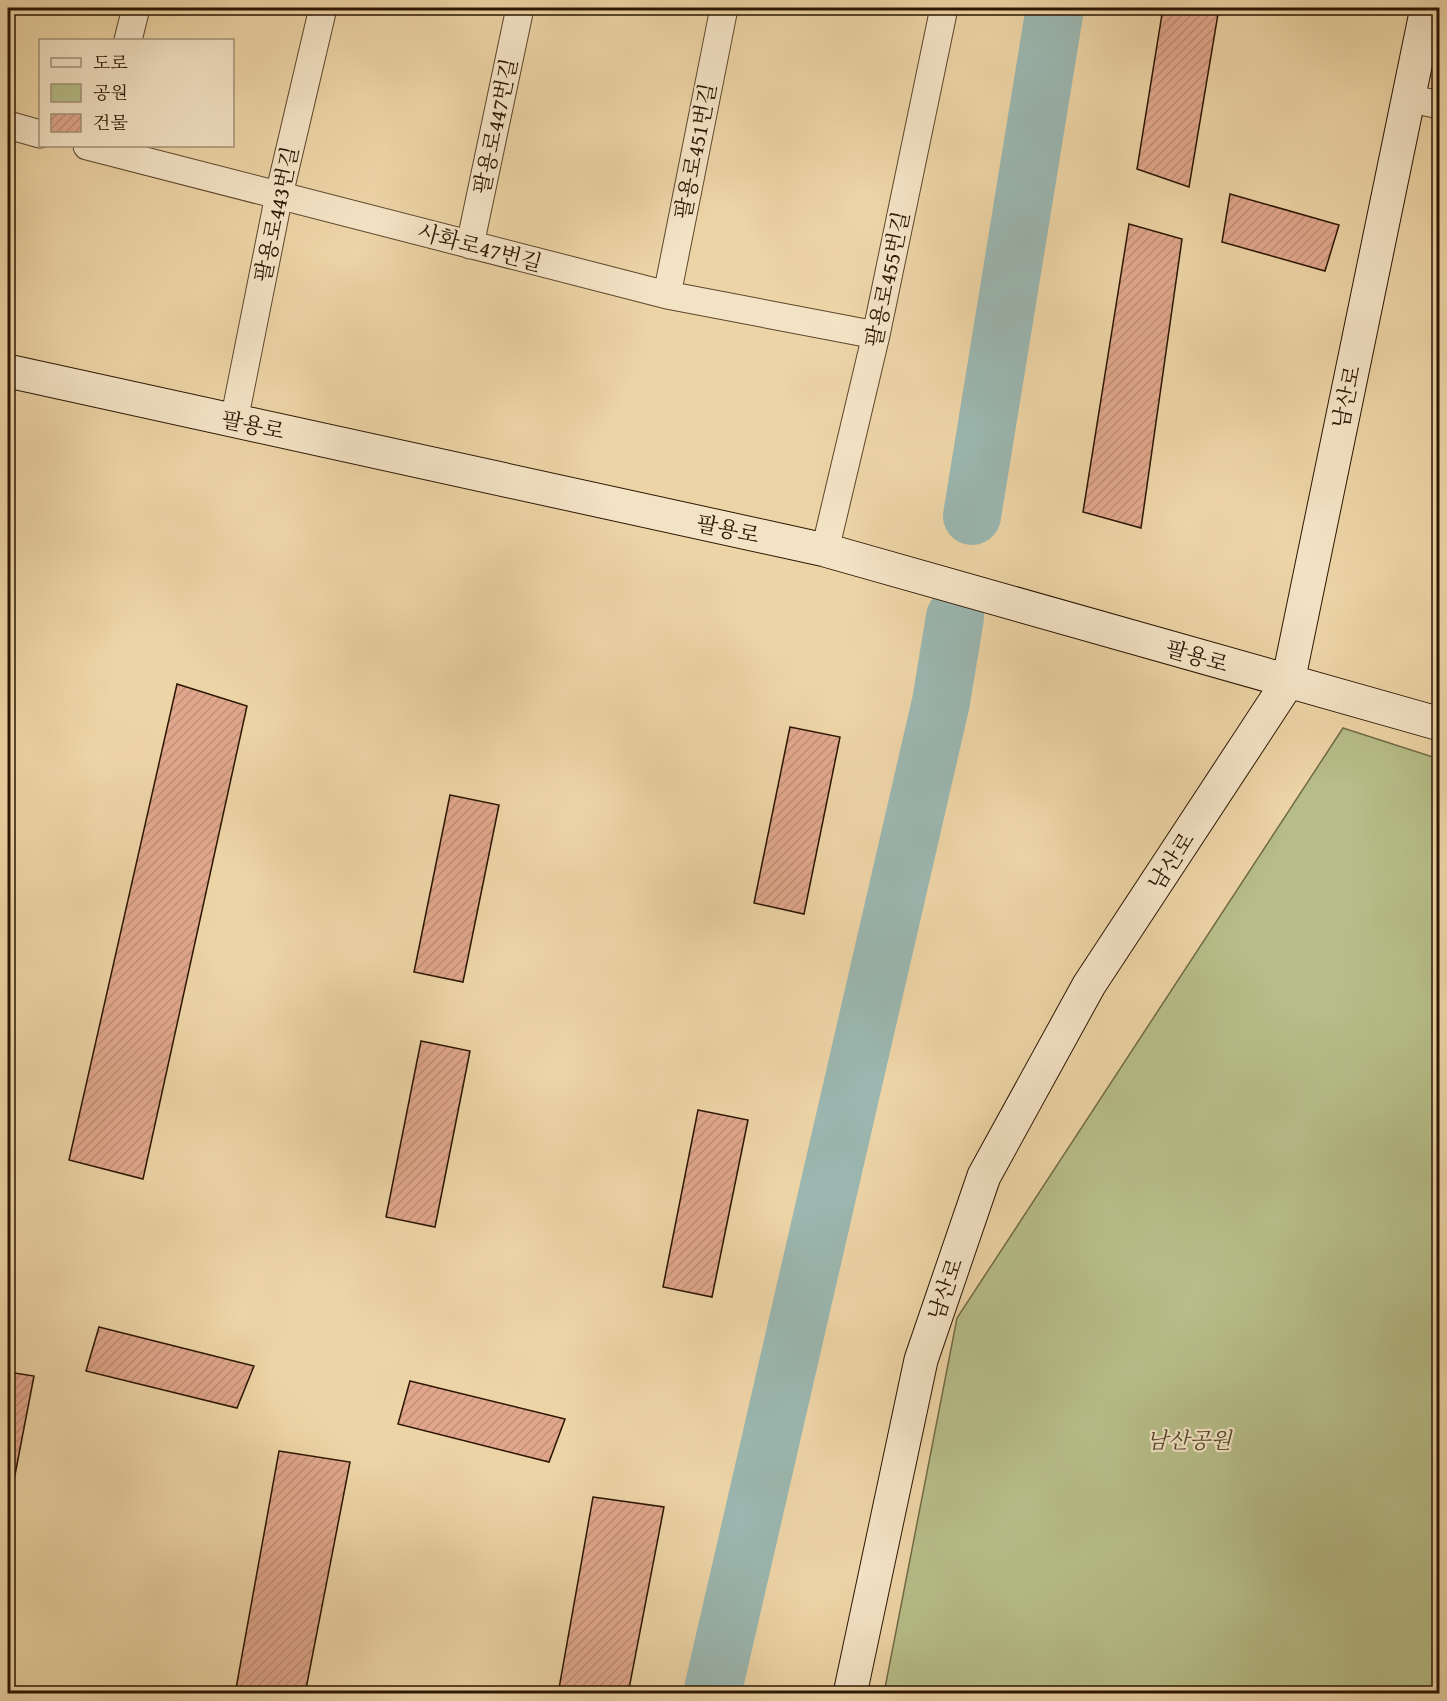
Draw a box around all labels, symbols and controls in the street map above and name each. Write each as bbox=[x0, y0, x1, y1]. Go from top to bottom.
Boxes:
legend bbox=[39, 39, 234, 147]
text: 도로 bbox=[93, 49, 128, 76]
street label: 팔용로447번길 bbox=[465, 55, 525, 197]
text: 공원 bbox=[93, 79, 128, 106]
street label: 팔용로451번길 bbox=[666, 80, 724, 222]
text: 건물 bbox=[93, 109, 128, 136]
street label: 팔용로443번길 bbox=[246, 143, 306, 285]
street label: 팔용로455번길 bbox=[857, 208, 917, 350]
street label: 사화로47번길 bbox=[414, 215, 546, 279]
street label: 남산로 bbox=[1324, 362, 1368, 432]
street label: 팔용로 bbox=[218, 403, 288, 447]
street label: 팔용로 bbox=[693, 507, 763, 551]
street label: 팔용로 bbox=[1162, 632, 1232, 680]
street label: 남산로 bbox=[1140, 826, 1202, 896]
street label: 남산로 bbox=[919, 1254, 971, 1324]
park label: 남산공원 bbox=[1146, 1424, 1233, 1456]

